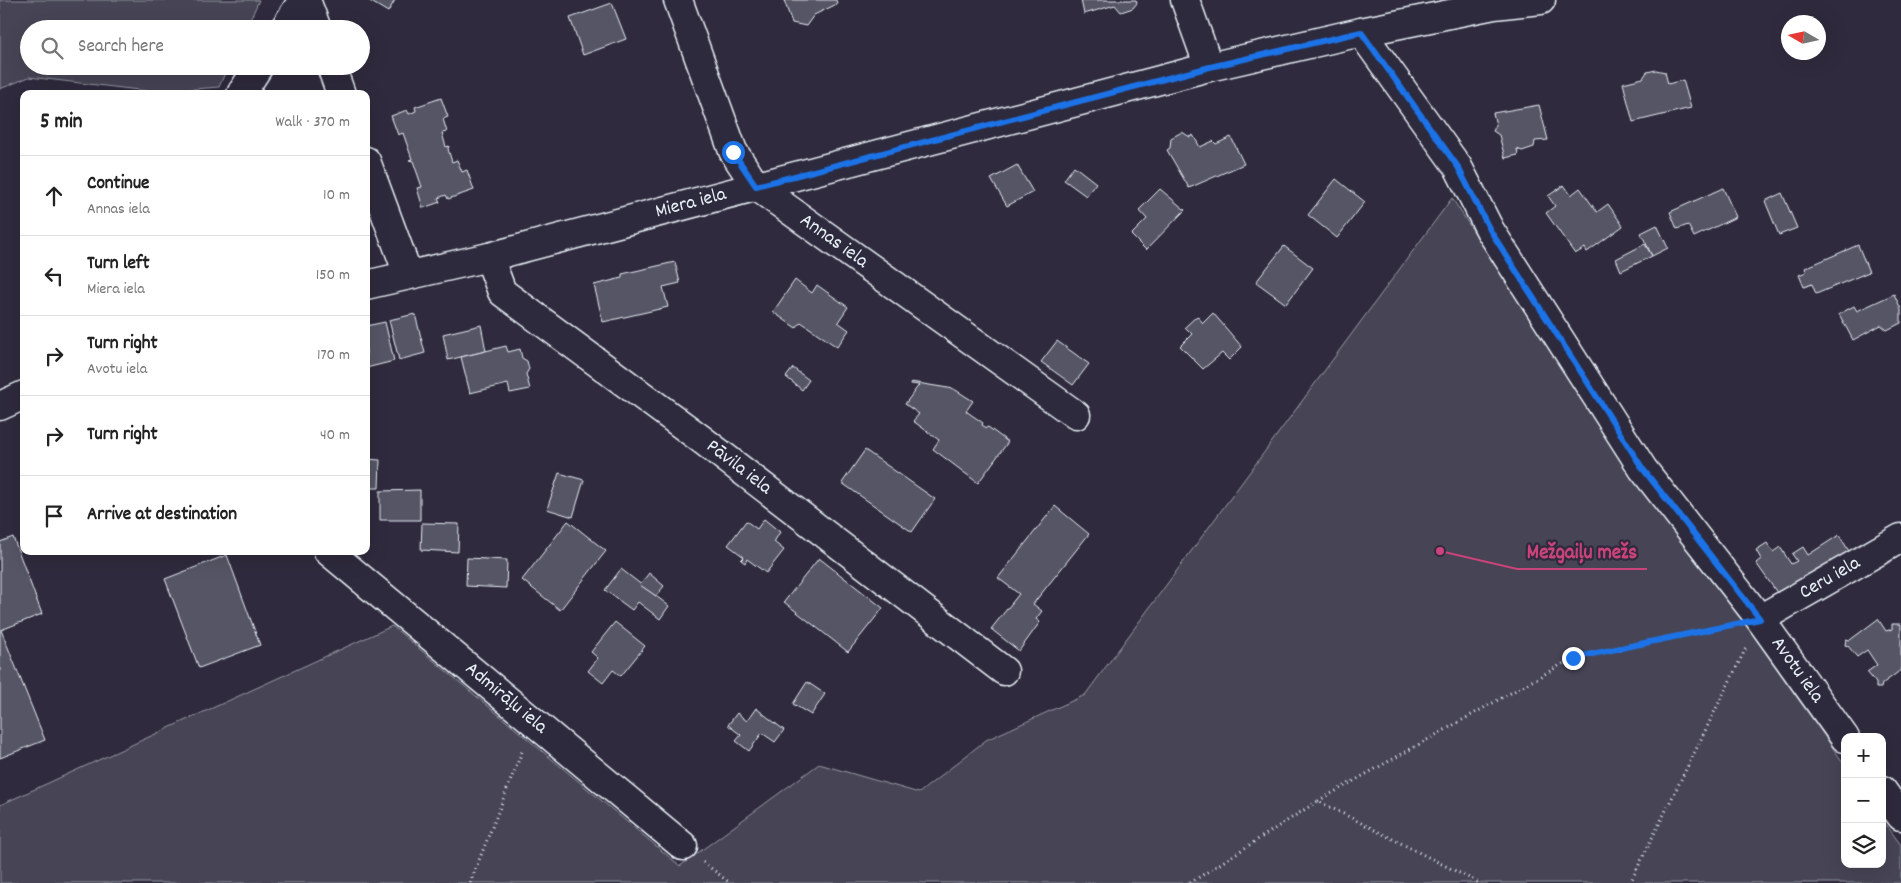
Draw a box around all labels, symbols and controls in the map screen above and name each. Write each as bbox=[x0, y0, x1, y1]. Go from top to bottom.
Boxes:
north arrow bbox=[1781, 15, 1826, 60]
search box bbox=[20, 20, 370, 75]
icon: search bbox=[38, 34, 66, 62]
text: Search here bbox=[78, 34, 164, 61]
text: 5 min bbox=[40, 108, 83, 138]
text: Walk · 370 m bbox=[275, 111, 350, 134]
route start bbox=[722, 141, 745, 164]
text: Continue bbox=[87, 171, 149, 198]
street label: Miera iela bbox=[652, 181, 730, 226]
icon: ahead bbox=[40, 182, 68, 210]
text: 10 m bbox=[323, 184, 350, 207]
text: Annas iela bbox=[87, 198, 150, 221]
street label: Annas iela bbox=[794, 207, 874, 276]
text: Turn left bbox=[87, 251, 150, 278]
icon: left bbox=[40, 262, 68, 290]
text: 150 m bbox=[316, 264, 350, 287]
text: Miera iela bbox=[87, 278, 145, 301]
text: Turn right bbox=[87, 331, 158, 358]
icon: right bbox=[40, 342, 68, 370]
text: 170 m bbox=[317, 344, 350, 367]
text: Avotu iela bbox=[87, 358, 147, 381]
icon: right bbox=[40, 422, 68, 450]
text: Turn right bbox=[87, 422, 158, 449]
text: 40 m bbox=[320, 424, 350, 447]
street label: Pāvila iela bbox=[700, 433, 778, 502]
icon: arrive bbox=[40, 502, 68, 530]
text: Arrive at destination bbox=[87, 502, 237, 529]
callout: Mežgaiļu mežs bbox=[1517, 533, 1647, 569]
text: Mežgaiļu mežs bbox=[1527, 539, 1637, 569]
street label: Ceru iela bbox=[1795, 550, 1866, 607]
street label: Avotu iela bbox=[1763, 632, 1830, 710]
route end bbox=[1562, 647, 1585, 670]
street label: Admirāļu iela bbox=[458, 656, 553, 742]
map controls bbox=[1841, 733, 1886, 868]
button: + bbox=[1841, 733, 1886, 778]
button: − bbox=[1841, 778, 1886, 823]
button: layers bbox=[1841, 823, 1886, 868]

